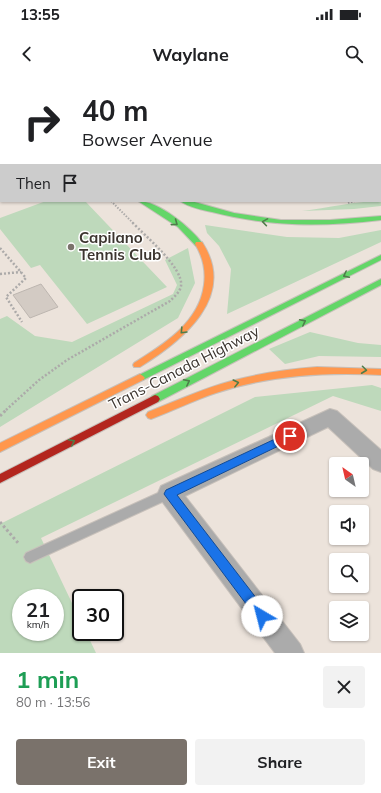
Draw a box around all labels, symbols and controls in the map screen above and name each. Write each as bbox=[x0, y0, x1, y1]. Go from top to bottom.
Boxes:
text: 13:55 bbox=[20, 5, 60, 24]
icon: back bbox=[16, 43, 38, 65]
text: Waylane bbox=[152, 43, 229, 66]
icon: search bbox=[343, 43, 365, 65]
text: 40 m bbox=[82, 93, 148, 128]
icon: right bbox=[16, 96, 68, 148]
text: Bowser Avenue bbox=[82, 128, 213, 151]
icon: arrive bbox=[59, 172, 81, 194]
text: Then bbox=[16, 174, 51, 193]
one-way arrow bbox=[170, 218, 177, 225]
one-way arrow bbox=[262, 218, 268, 227]
place label: Capilano Tennis Club bbox=[79, 228, 161, 264]
marker: Capilano Tennis Club bbox=[66, 242, 76, 252]
one-way arrow bbox=[343, 270, 350, 278]
one-way arrow bbox=[299, 320, 306, 327]
street label: Trans-Canada Highway bbox=[105, 321, 262, 414]
one-way arrow bbox=[181, 326, 188, 334]
one-way arrow bbox=[361, 365, 367, 374]
one-way arrow bbox=[183, 379, 191, 387]
one-way arrow bbox=[232, 380, 239, 388]
pin bbox=[273, 419, 307, 453]
icon: arrive bbox=[279, 425, 301, 447]
one-way arrow bbox=[68, 439, 75, 447]
north arrow bbox=[329, 457, 369, 497]
map controls bbox=[329, 457, 369, 641]
button: sound bbox=[329, 505, 369, 545]
button: search bbox=[329, 553, 369, 593]
speed limit sign: 30 bbox=[72, 589, 124, 641]
position arrow bbox=[241, 595, 283, 637]
text: 21 bbox=[26, 597, 50, 622]
button: layers bbox=[329, 601, 369, 641]
text: km/h bbox=[27, 618, 49, 631]
text: 1 min bbox=[16, 664, 79, 694]
button: close bbox=[323, 666, 365, 708]
text: 80 m · 13:56 bbox=[16, 694, 90, 710]
button: Exit bbox=[16, 739, 187, 785]
button: Share bbox=[195, 739, 365, 785]

